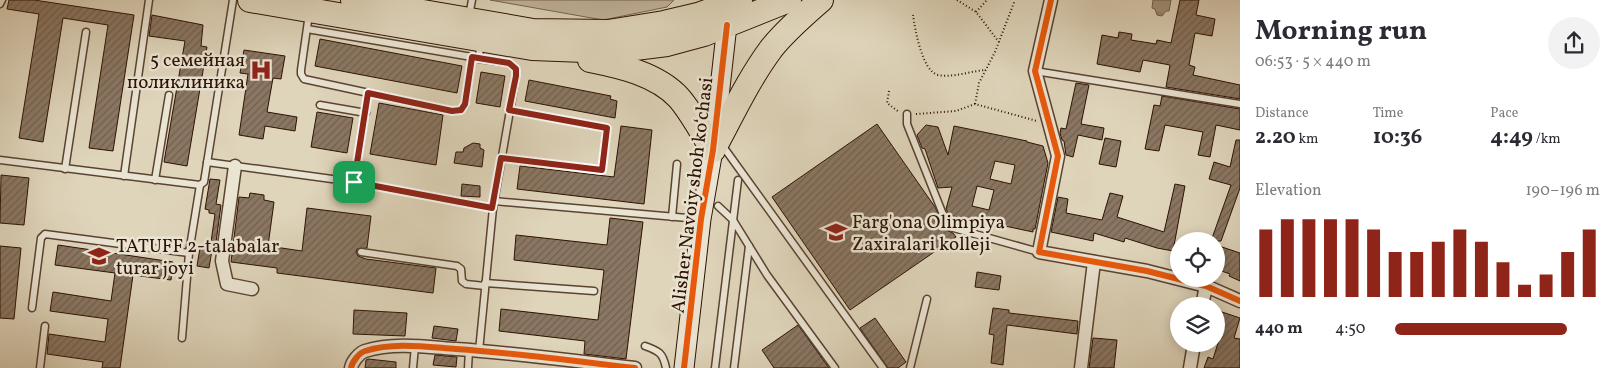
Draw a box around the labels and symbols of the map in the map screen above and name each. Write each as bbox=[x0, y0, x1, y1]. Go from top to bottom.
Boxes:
place label: 5 семейная поликлиника bbox=[127, 48, 245, 96]
hospital icon: 5 семейная поликлиника bbox=[248, 57, 274, 83]
street label: Alisher Navoiy shoh koʻchasi bbox=[666, 76, 720, 315]
pin bbox=[333, 161, 375, 203]
place label: Farg'ona Olimpiya Zaxiralari kolleji bbox=[852, 210, 1005, 258]
school or university icon: Farg'ona Olimpiya Zaxiralari kolleji bbox=[823, 219, 849, 245]
place label: TATUFF 2-talabalar turar joyi bbox=[116, 234, 279, 282]
school or university icon: TATUFF 2-talabalar turar joyi bbox=[86, 243, 112, 269]

